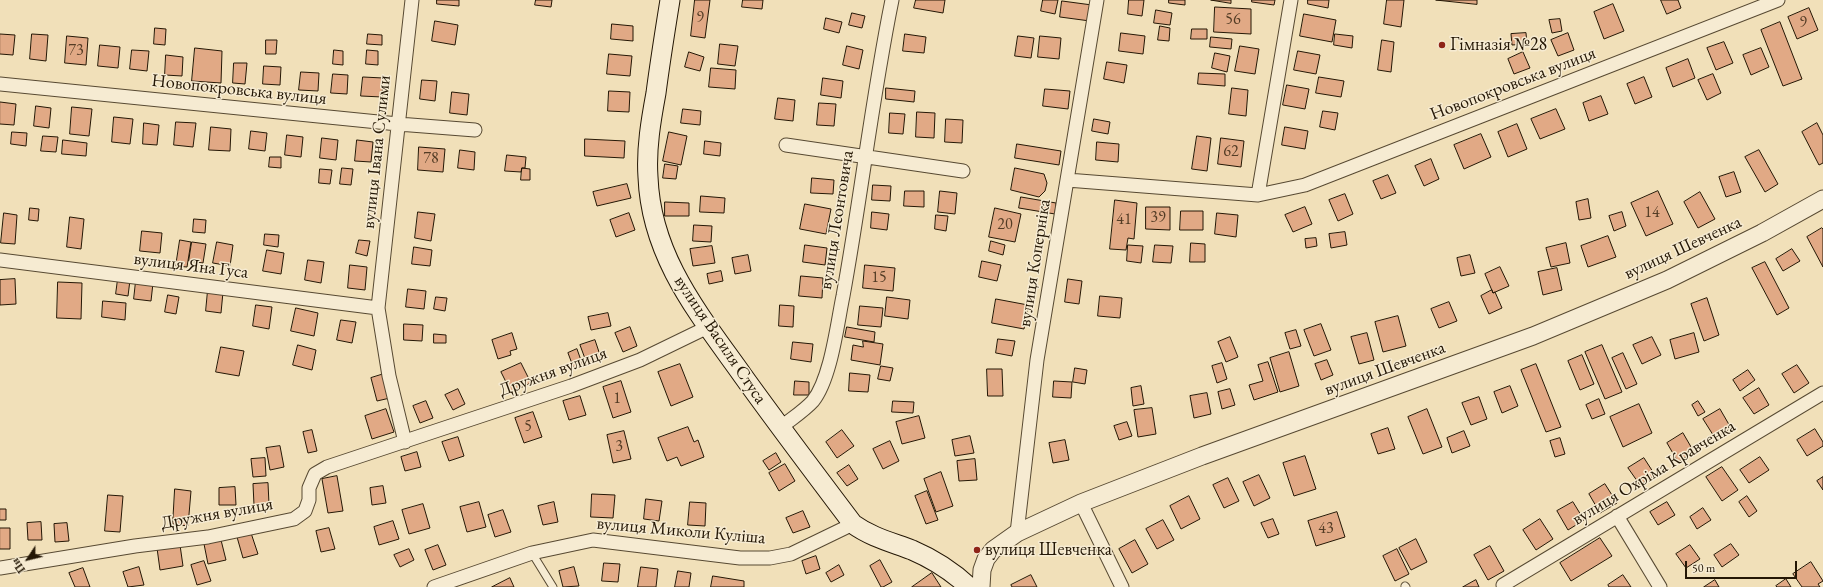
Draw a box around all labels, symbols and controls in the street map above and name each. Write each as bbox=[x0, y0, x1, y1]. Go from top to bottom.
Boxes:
house number: 9 bbox=[696, 8, 704, 28]
house number: 56 bbox=[1225, 10, 1241, 30]
house number: 9 bbox=[1799, 13, 1807, 33]
place label: Гімназія №28 bbox=[1450, 34, 1547, 56]
marker: Гімназія №28 bbox=[1437, 40, 1447, 50]
house number: 73 bbox=[68, 41, 84, 61]
street label: Новопокровська вулиця bbox=[1427, 42, 1599, 126]
street label: Новопокровська вулиця bbox=[150, 70, 328, 110]
street label: вулиця Івана Сулими bbox=[358, 74, 396, 230]
house number: 62 bbox=[1223, 142, 1239, 162]
house number: 78 bbox=[423, 149, 439, 169]
street label: вулиця Леонтовича bbox=[815, 149, 859, 291]
street label: вулиця Коперніка bbox=[1014, 198, 1056, 328]
house number: 14 bbox=[1644, 203, 1660, 223]
house number: 39 bbox=[1150, 208, 1166, 228]
house number: 41 bbox=[1116, 210, 1132, 230]
street label: вулиця Шевченка bbox=[1621, 211, 1745, 285]
house number: 20 bbox=[997, 215, 1013, 235]
street label: вулиця Яна Гуса bbox=[133, 248, 249, 284]
house number: 15 bbox=[871, 268, 887, 288]
street label: вулиця Василя Стуса bbox=[669, 272, 771, 408]
street label: вулиця Шевченка bbox=[1322, 337, 1448, 401]
street label: Дружня вулиця bbox=[496, 342, 610, 402]
house number: 1 bbox=[613, 389, 621, 409]
street label: вулиця Охріма Кравченка bbox=[1568, 416, 1740, 530]
house number: 5 bbox=[524, 417, 532, 437]
house number: 3 bbox=[615, 437, 623, 457]
street label: Дружня вулиця bbox=[159, 494, 275, 534]
street label: вулиця Миколи Куліша bbox=[596, 513, 766, 549]
house number: 43 bbox=[1318, 519, 1334, 539]
north arrow bbox=[8, 539, 48, 579]
place label: вулиця Шевченка bbox=[985, 539, 1112, 561]
marker: вулиця Шевченка bbox=[972, 545, 982, 555]
scale bar bbox=[1687, 553, 1799, 579]
text: Пн bbox=[8, 556, 28, 576]
text: 50 m bbox=[1692, 560, 1715, 576]

